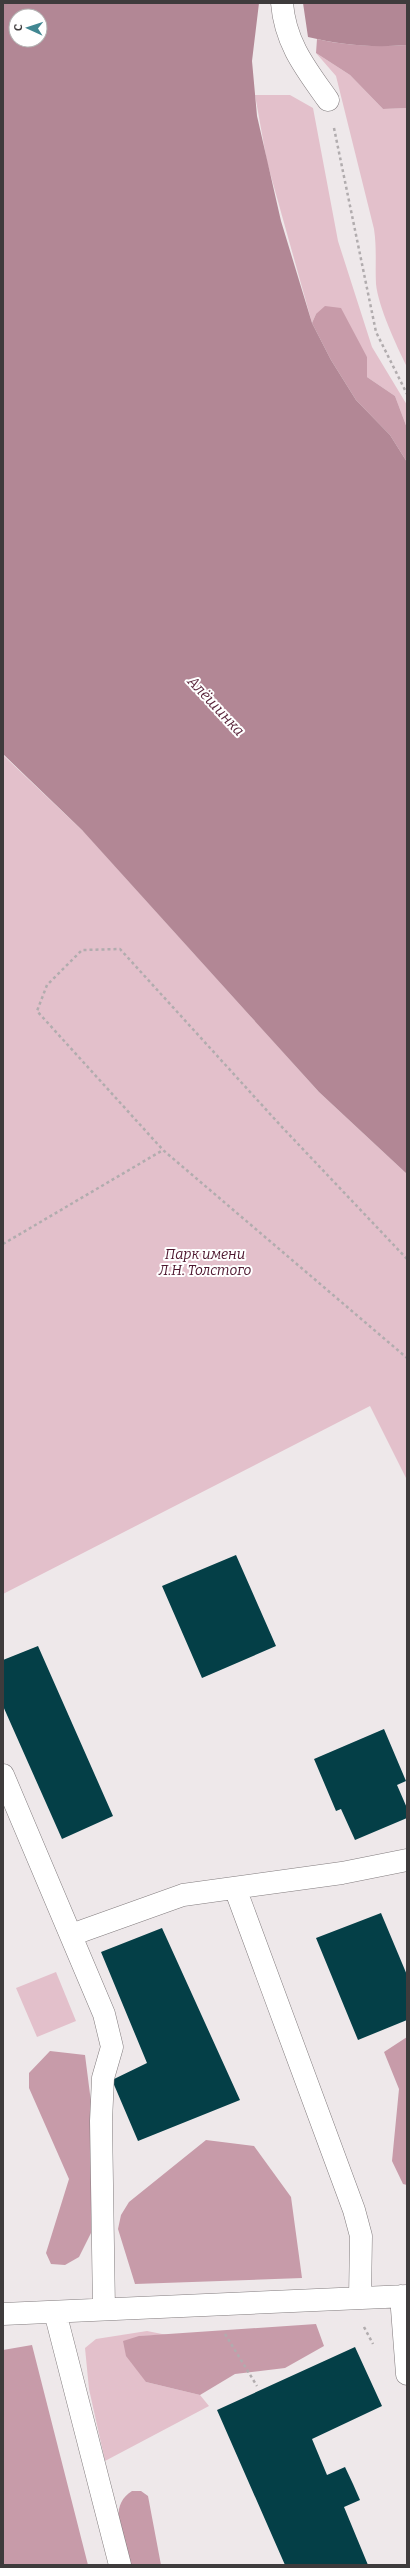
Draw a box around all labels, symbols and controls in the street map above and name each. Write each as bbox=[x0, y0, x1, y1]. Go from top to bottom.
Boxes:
north arrow bbox=[8, 8, 48, 48]
text: С bbox=[12, 24, 25, 31]
water label: Алёшинка bbox=[183, 672, 248, 740]
park label: Парк имени Л.Н. Толстого bbox=[158, 1246, 252, 1279]

